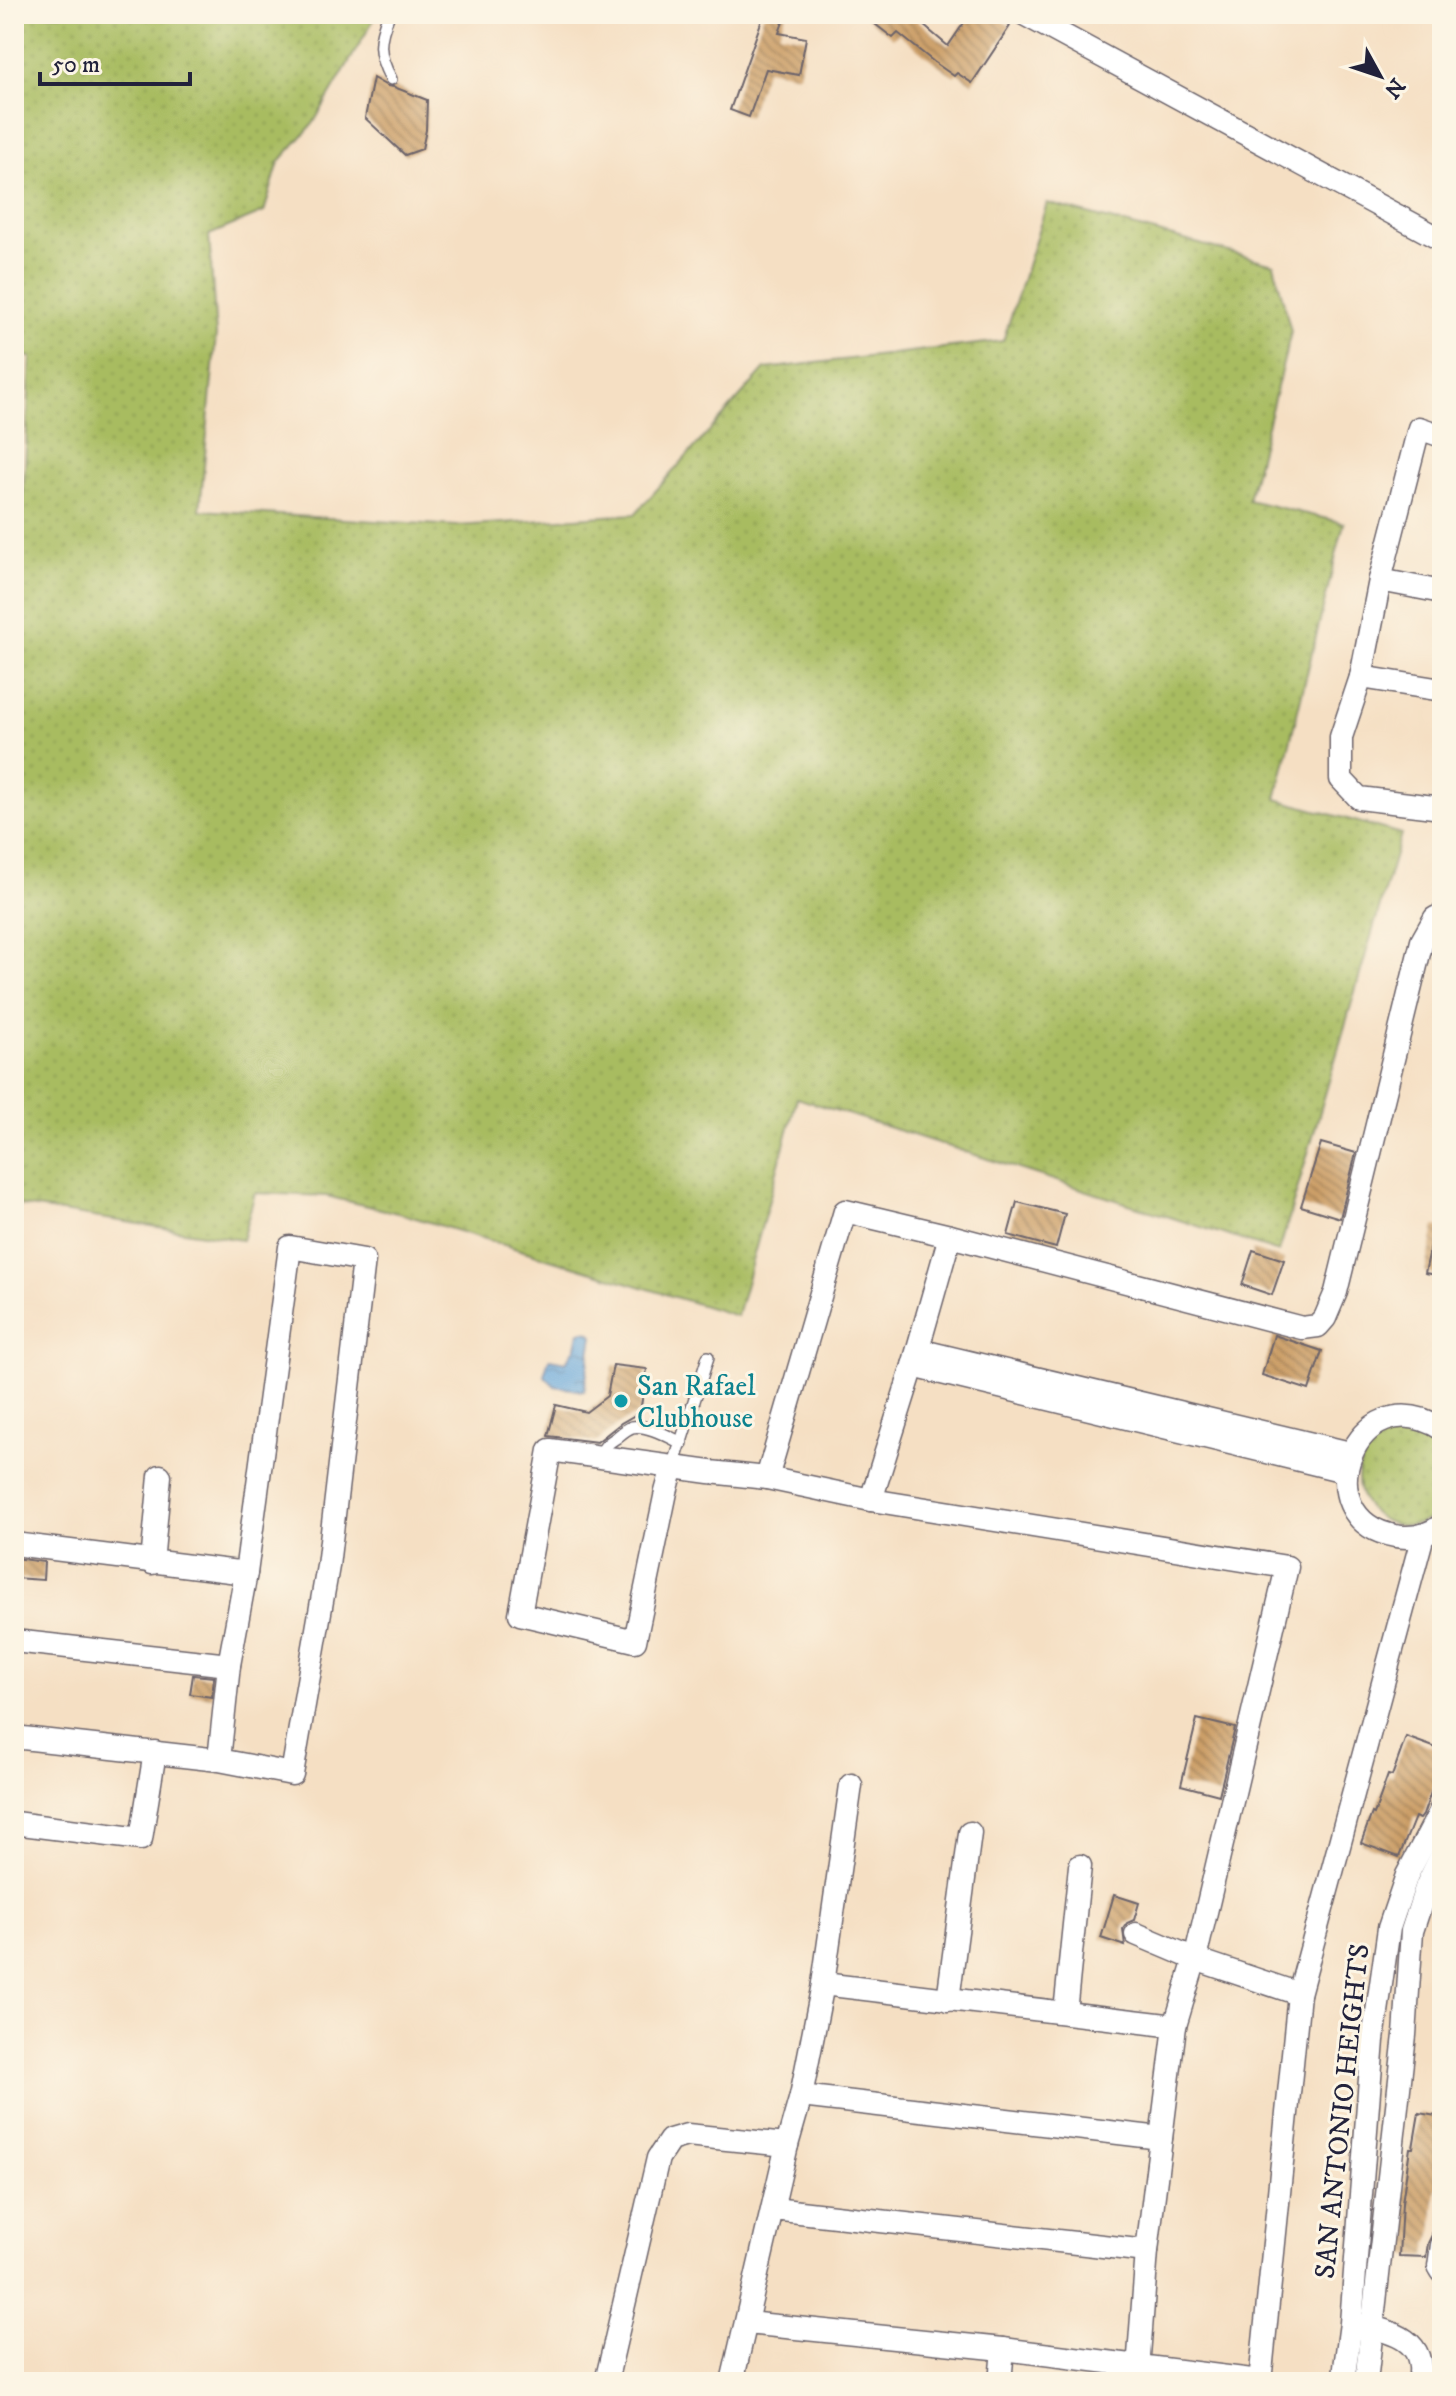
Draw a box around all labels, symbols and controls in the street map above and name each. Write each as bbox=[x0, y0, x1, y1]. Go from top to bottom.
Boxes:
scale bar bbox=[40, 36, 190, 86]
north arrow bbox=[1340, 36, 1420, 116]
text: 50 m bbox=[52, 50, 100, 80]
text: N bbox=[1378, 72, 1410, 103]
place label: San Rafael Clubhouse bbox=[637, 1369, 756, 1436]
marker: San Rafael Clubhouse bbox=[612, 1392, 630, 1410]
street label: SAN ANTONIO HEIGHTS bbox=[1307, 1942, 1377, 2280]

